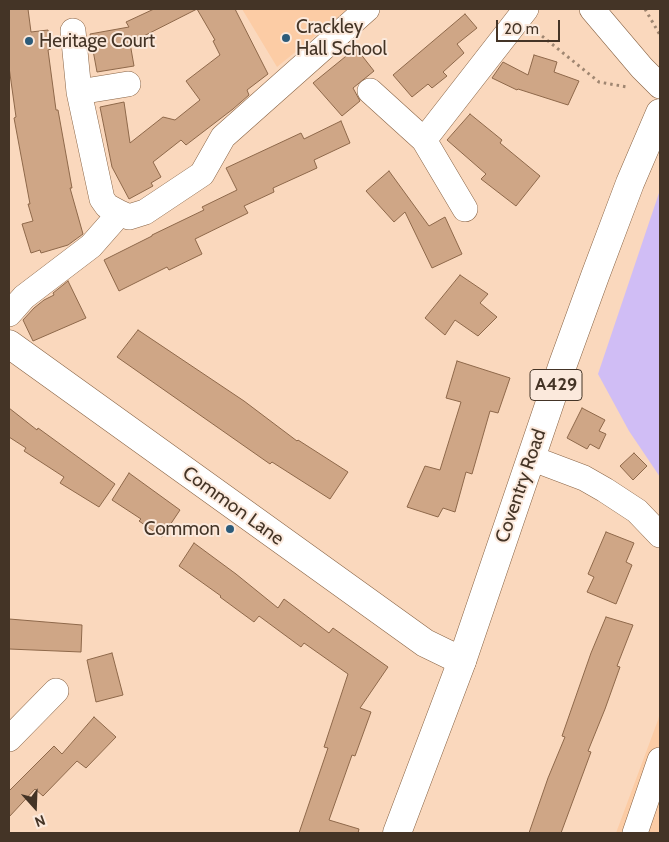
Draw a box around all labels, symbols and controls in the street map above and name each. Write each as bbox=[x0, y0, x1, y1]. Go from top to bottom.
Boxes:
scale bar bbox=[499, 10, 563, 42]
place label: Crackley Hall School bbox=[296, 16, 387, 60]
text: 20 m bbox=[504, 20, 539, 38]
place label: Heritage Court bbox=[39, 30, 155, 52]
marker: Crackley Hall School bbox=[280, 32, 292, 44]
marker: Heritage Court bbox=[23, 35, 35, 47]
road number: A429 bbox=[530, 370, 582, 400]
street label: Coventry Road bbox=[491, 426, 551, 546]
street label: Common Lane bbox=[178, 462, 288, 550]
place label: Common bbox=[144, 518, 220, 540]
marker: Common bbox=[224, 523, 236, 535]
north arrow bbox=[10, 782, 60, 832]
text: N bbox=[32, 811, 48, 831]

